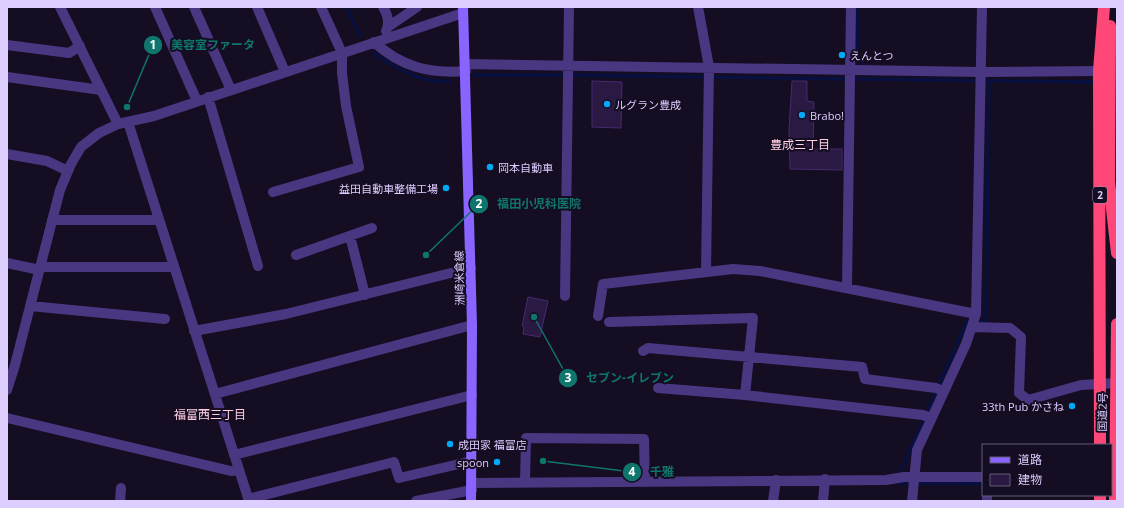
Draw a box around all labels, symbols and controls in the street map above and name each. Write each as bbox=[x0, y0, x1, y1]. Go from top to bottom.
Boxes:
callout: 美容室ファータ bbox=[143, 33, 263, 57]
text: 1 bbox=[150, 36, 156, 53]
text: 美容室ファータ bbox=[171, 36, 255, 53]
place label: えんとつ bbox=[850, 48, 894, 63]
marker: えんとつ bbox=[837, 50, 847, 60]
place label: ルグラン豊成 bbox=[615, 97, 681, 112]
marker: ルグラン豊成 bbox=[602, 99, 612, 109]
place label: Brabo! bbox=[810, 108, 844, 123]
marker: Brabo! bbox=[797, 110, 807, 120]
district label: 豊成三丁目 bbox=[770, 136, 830, 153]
place label: 岡本自動車 bbox=[498, 160, 553, 175]
marker: 岡本自動車 bbox=[485, 162, 495, 172]
place label: 益田自動車整備工場 bbox=[339, 181, 438, 196]
marker: 益田自動車整備工場 bbox=[441, 183, 451, 193]
road number: 2 bbox=[1093, 187, 1107, 203]
callout: 福田小児科医院 bbox=[469, 192, 589, 216]
text: 2 bbox=[476, 195, 483, 212]
text: 福田小児科医院 bbox=[497, 195, 581, 212]
street label: 洲崎米倉線 bbox=[451, 250, 467, 306]
callout: セブン-イレブン bbox=[558, 366, 682, 390]
text: 3 bbox=[565, 369, 572, 386]
text: セブン-イレブン bbox=[586, 369, 674, 386]
street label: 国道2号 bbox=[1094, 392, 1110, 432]
place label: 33th Pub かさね bbox=[982, 399, 1064, 414]
marker: 33th Pub かさね bbox=[1067, 401, 1077, 411]
district label: 福富西三丁目 bbox=[174, 406, 246, 423]
place label: 成田家 福富店 bbox=[458, 437, 527, 452]
marker: 成田家 福富店 bbox=[445, 439, 455, 449]
legend bbox=[982, 444, 1112, 496]
text: 道路 bbox=[1018, 451, 1042, 468]
place label: spoon bbox=[457, 455, 489, 470]
marker: spoon bbox=[492, 457, 502, 467]
callout: 千雅 bbox=[622, 460, 682, 484]
text: 4 bbox=[629, 463, 636, 480]
text: 千雅 bbox=[650, 463, 674, 480]
text: 建物 bbox=[1018, 471, 1042, 488]

